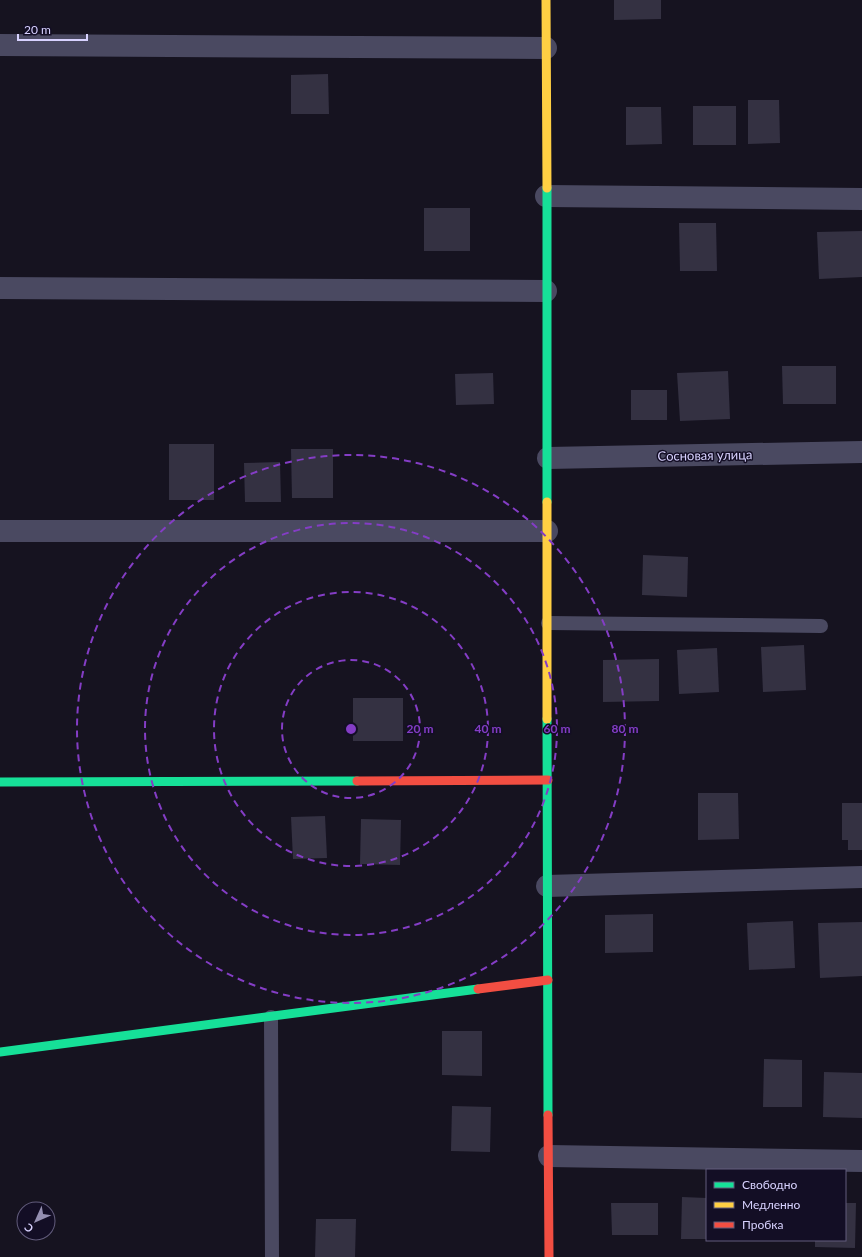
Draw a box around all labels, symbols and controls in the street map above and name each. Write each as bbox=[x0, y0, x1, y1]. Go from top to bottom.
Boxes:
scale bar bbox=[18, 16, 87, 42]
text: 20 m bbox=[24, 22, 51, 37]
street label: Сосновая улица bbox=[657, 446, 753, 464]
text: 20 m bbox=[407, 721, 433, 736]
text: 40 m bbox=[475, 721, 501, 736]
text: 60 m bbox=[544, 721, 570, 736]
text: 80 m bbox=[612, 721, 638, 736]
centre of rings bbox=[344, 722, 358, 736]
legend bbox=[706, 1169, 846, 1241]
text: Свободно bbox=[742, 1177, 798, 1192]
text: Медленно bbox=[742, 1197, 801, 1212]
north arrow bbox=[16, 1201, 56, 1241]
text: Пробка bbox=[742, 1217, 783, 1232]
text: С bbox=[21, 1221, 36, 1236]

